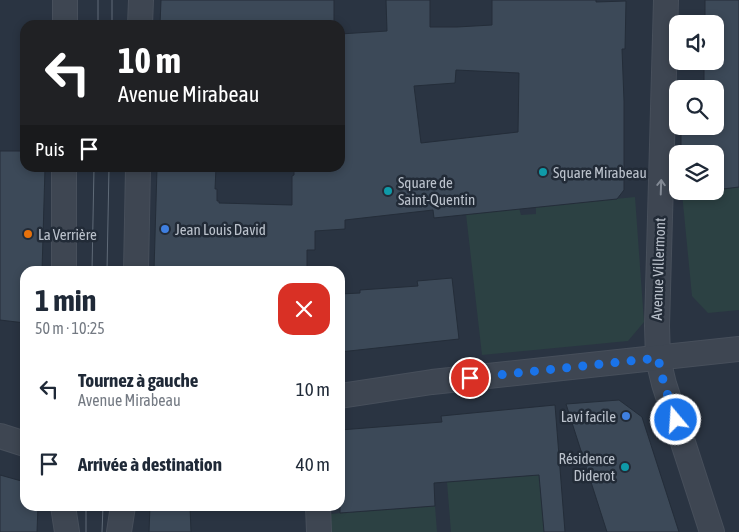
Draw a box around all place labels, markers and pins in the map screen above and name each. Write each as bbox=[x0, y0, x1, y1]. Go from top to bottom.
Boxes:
place label: Square Mirabeau bbox=[553, 164, 647, 181]
marker: Square Mirabeau bbox=[537, 166, 549, 178]
place label: Square de Saint-Quentin bbox=[398, 174, 475, 208]
marker: Square de Saint-Quentin bbox=[382, 185, 394, 197]
place label: Jean Louis David bbox=[175, 221, 266, 238]
marker: Jean Louis David bbox=[159, 223, 171, 235]
place label: La Verrière bbox=[38, 226, 97, 243]
marker: La Verrière bbox=[22, 228, 34, 240]
pin bbox=[449, 357, 491, 399]
place label: Lavi facile bbox=[561, 408, 616, 425]
marker: Lavi facile bbox=[620, 410, 632, 422]
place label: Résidence Diderot bbox=[558, 450, 615, 484]
marker: Résidence Diderot bbox=[619, 461, 631, 473]

